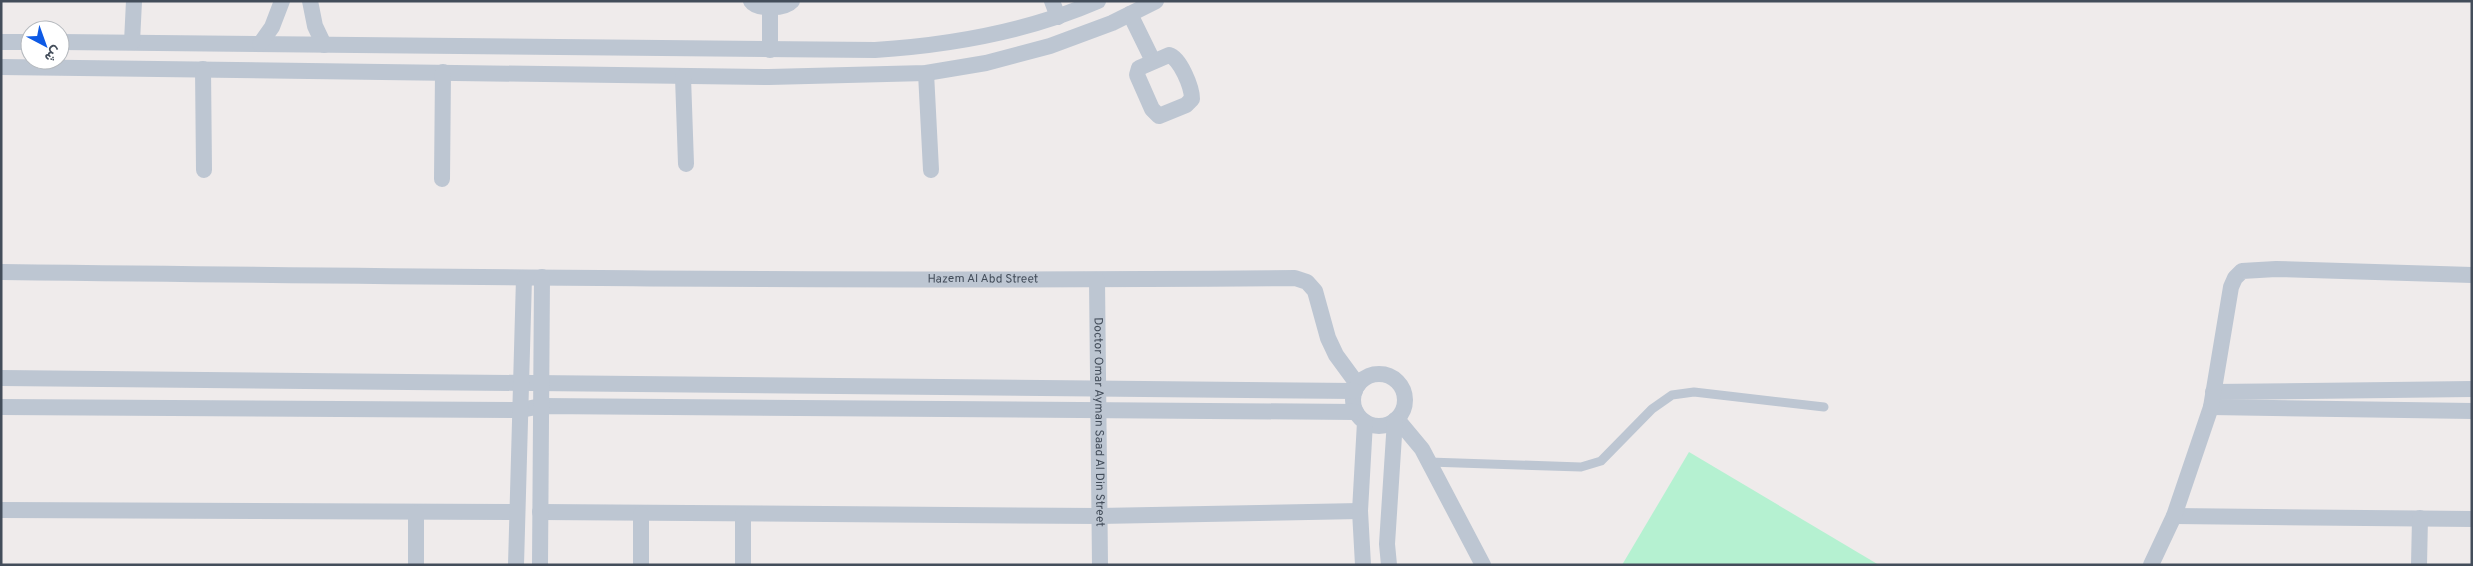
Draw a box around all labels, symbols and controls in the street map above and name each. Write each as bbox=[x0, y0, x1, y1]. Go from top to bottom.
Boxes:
north arrow bbox=[20, 20, 70, 70]
text: ش bbox=[40, 42, 64, 66]
street label: Hazem Al Abd Street bbox=[928, 271, 1038, 287]
street label: Doctor Omar Ayman Saad Al Din Street bbox=[1089, 317, 1108, 527]

